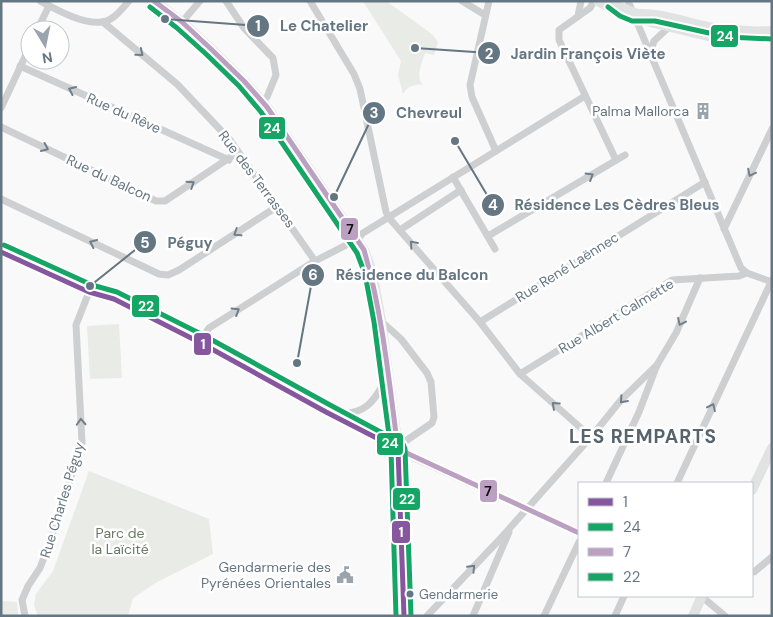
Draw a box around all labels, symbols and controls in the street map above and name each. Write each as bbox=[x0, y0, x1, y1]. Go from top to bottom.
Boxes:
callout: Le Chatelier bbox=[245, 11, 379, 41]
text: 1 bbox=[255, 16, 261, 36]
text: Le Chatelier bbox=[280, 16, 368, 36]
north arrow bbox=[20, 20, 70, 70]
line badge: 24 bbox=[710, 24, 739, 48]
text: 24 bbox=[716, 27, 734, 45]
callout: Jardin François Viète bbox=[476, 38, 676, 68]
text: 2 bbox=[485, 44, 494, 64]
text: Jardin François Viète bbox=[511, 44, 666, 64]
text: N bbox=[41, 48, 54, 68]
one-way arrow bbox=[135, 48, 144, 57]
one-way arrow bbox=[68, 85, 77, 96]
street label: Rue du Rêve bbox=[84, 89, 164, 137]
callout: Chevreul bbox=[361, 98, 472, 128]
building icon: Palma Mallorca bbox=[693, 101, 713, 121]
place label: Palma Mallorca bbox=[592, 102, 689, 120]
text: 3 bbox=[369, 103, 379, 123]
text: Chevreul bbox=[396, 103, 462, 123]
line badge: 24 bbox=[258, 116, 286, 140]
text: 24 bbox=[263, 119, 281, 137]
street label: Rue des Terrasses bbox=[215, 127, 299, 231]
one-way arrow bbox=[40, 142, 49, 152]
street label: Rue du Balcon bbox=[63, 150, 155, 206]
one-way arrow bbox=[747, 168, 757, 177]
one-way arrow bbox=[584, 172, 593, 182]
one-way arrow bbox=[185, 181, 194, 190]
callout: Résidence Les Cèdres Bleus bbox=[480, 190, 730, 220]
text: 4 bbox=[488, 195, 498, 215]
text: Résidence Les Cèdres Bleus bbox=[515, 195, 719, 215]
line badge: 7 bbox=[340, 217, 359, 241]
text: 7 bbox=[346, 220, 354, 238]
callout: Péguy bbox=[133, 227, 223, 257]
one-way arrow bbox=[233, 227, 242, 236]
street label: Rue René Laënnec bbox=[512, 228, 622, 306]
text: 5 bbox=[140, 233, 150, 253]
text: Péguy bbox=[168, 233, 212, 253]
one-way arrow bbox=[89, 239, 98, 249]
one-way arrow bbox=[409, 241, 418, 250]
callout: Résidence du Balcon bbox=[301, 260, 498, 290]
text: 6 bbox=[308, 265, 318, 285]
text: Résidence du Balcon bbox=[336, 265, 488, 285]
street label: Rue Albert Calmette bbox=[555, 274, 677, 358]
line badge: 22 bbox=[131, 294, 160, 318]
text: 22 bbox=[138, 297, 154, 315]
one-way arrow bbox=[231, 308, 240, 318]
one-way arrow bbox=[676, 317, 687, 326]
line badge: 1 bbox=[193, 332, 212, 356]
text: 1 bbox=[200, 335, 206, 353]
one-way arrow bbox=[619, 394, 628, 403]
one-way arrow bbox=[551, 402, 560, 411]
one-way arrow bbox=[706, 403, 717, 412]
one-way arrow bbox=[75, 417, 86, 425]
district label: LES REMPARTS bbox=[569, 424, 717, 449]
line badge: 24 bbox=[376, 432, 404, 456]
text: 24 bbox=[381, 434, 399, 452]
street label: Rue Charles Péguy bbox=[36, 440, 88, 560]
line badge: 7 bbox=[479, 479, 498, 503]
text: 7 bbox=[484, 482, 492, 500]
legend bbox=[578, 482, 753, 597]
line badge: 22 bbox=[392, 487, 421, 511]
text: 22 bbox=[399, 490, 415, 508]
text: 1 bbox=[623, 492, 628, 512]
text: 24 bbox=[623, 517, 641, 537]
line badge: 1 bbox=[391, 520, 411, 544]
text: 1 bbox=[398, 523, 404, 541]
park label: Parc de la Laïcité bbox=[91, 524, 149, 558]
text: 7 bbox=[623, 542, 631, 562]
place label: Gendarmerie des Pyrénées Orientales bbox=[201, 558, 331, 592]
one-way arrow bbox=[466, 564, 475, 573]
public building icon: Gendarmerie des Pyrénées Orientales bbox=[335, 565, 355, 585]
text: 22 bbox=[623, 567, 640, 587]
place label: Gendarmerie bbox=[419, 586, 498, 603]
marker: Gendarmerie bbox=[405, 589, 415, 599]

